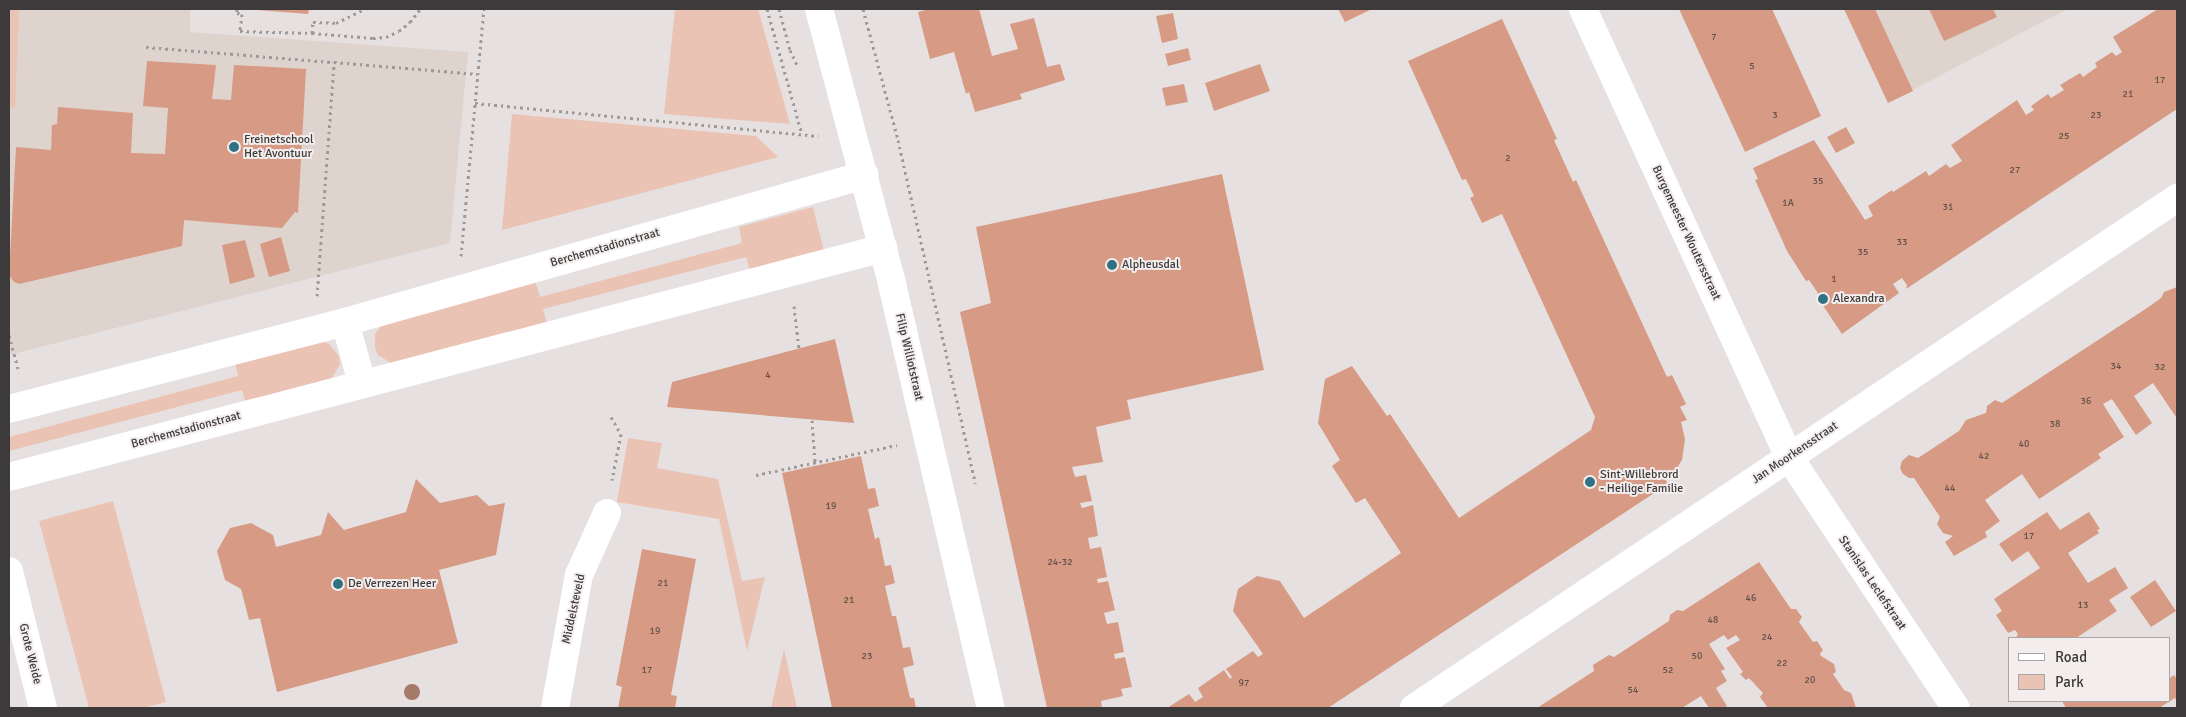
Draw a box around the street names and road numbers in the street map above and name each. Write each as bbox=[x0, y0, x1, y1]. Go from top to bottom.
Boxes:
street label: Burgemeester Woutersstraat bbox=[1648, 163, 1724, 303]
street label: Berchemstadionstraat bbox=[549, 225, 661, 271]
street label: Filip Williotstraat bbox=[892, 312, 926, 402]
street label: Berchemstadionstraat bbox=[130, 408, 242, 452]
street label: Jan Moorkensstraat bbox=[1749, 419, 1841, 487]
street label: Stanislas Leclefstraat bbox=[1835, 533, 1909, 633]
street label: Middelsteveld bbox=[560, 573, 588, 645]
street label: Grote Weide bbox=[15, 622, 45, 686]

